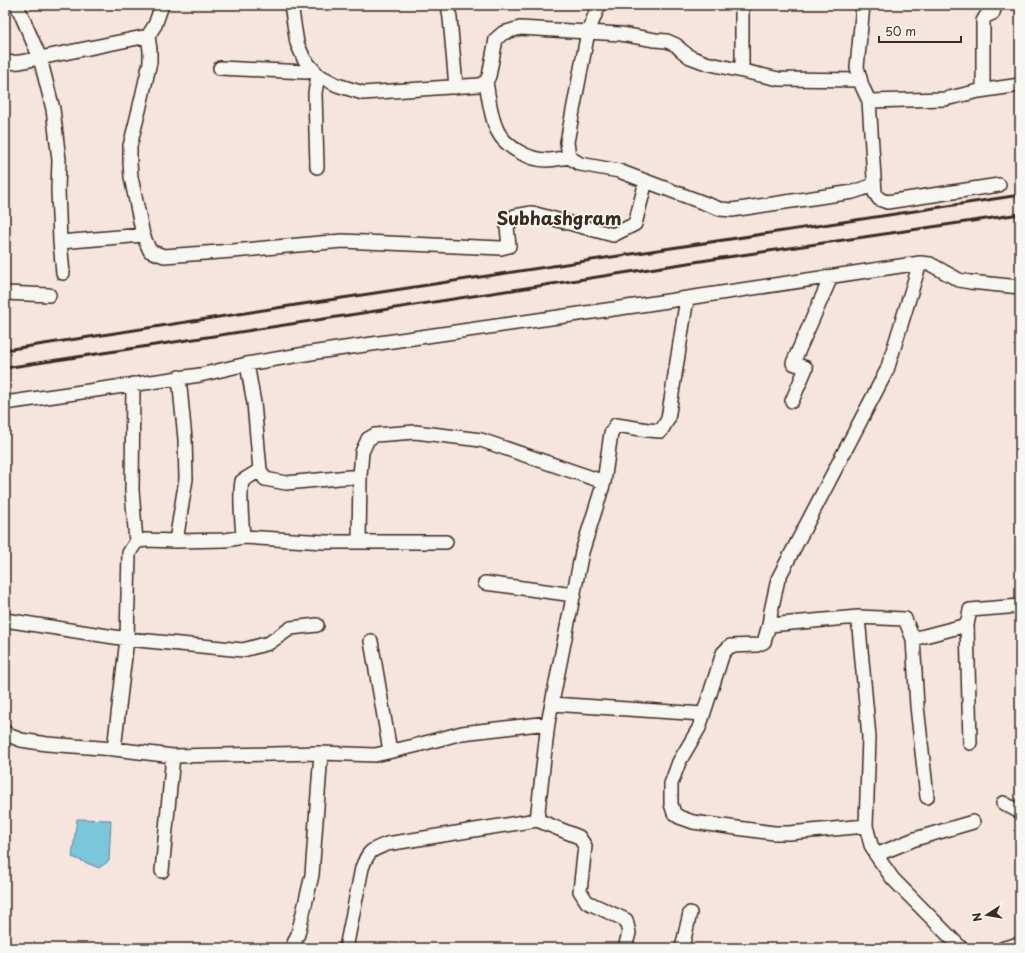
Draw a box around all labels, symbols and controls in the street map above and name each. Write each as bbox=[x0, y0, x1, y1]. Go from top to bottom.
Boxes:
scale bar bbox=[879, 18, 961, 44]
text: 50 m bbox=[885, 22, 916, 40]
district label: Subhashgram bbox=[496, 204, 622, 231]
north arrow bbox=[967, 895, 1007, 935]
text: N bbox=[967, 911, 986, 923]

